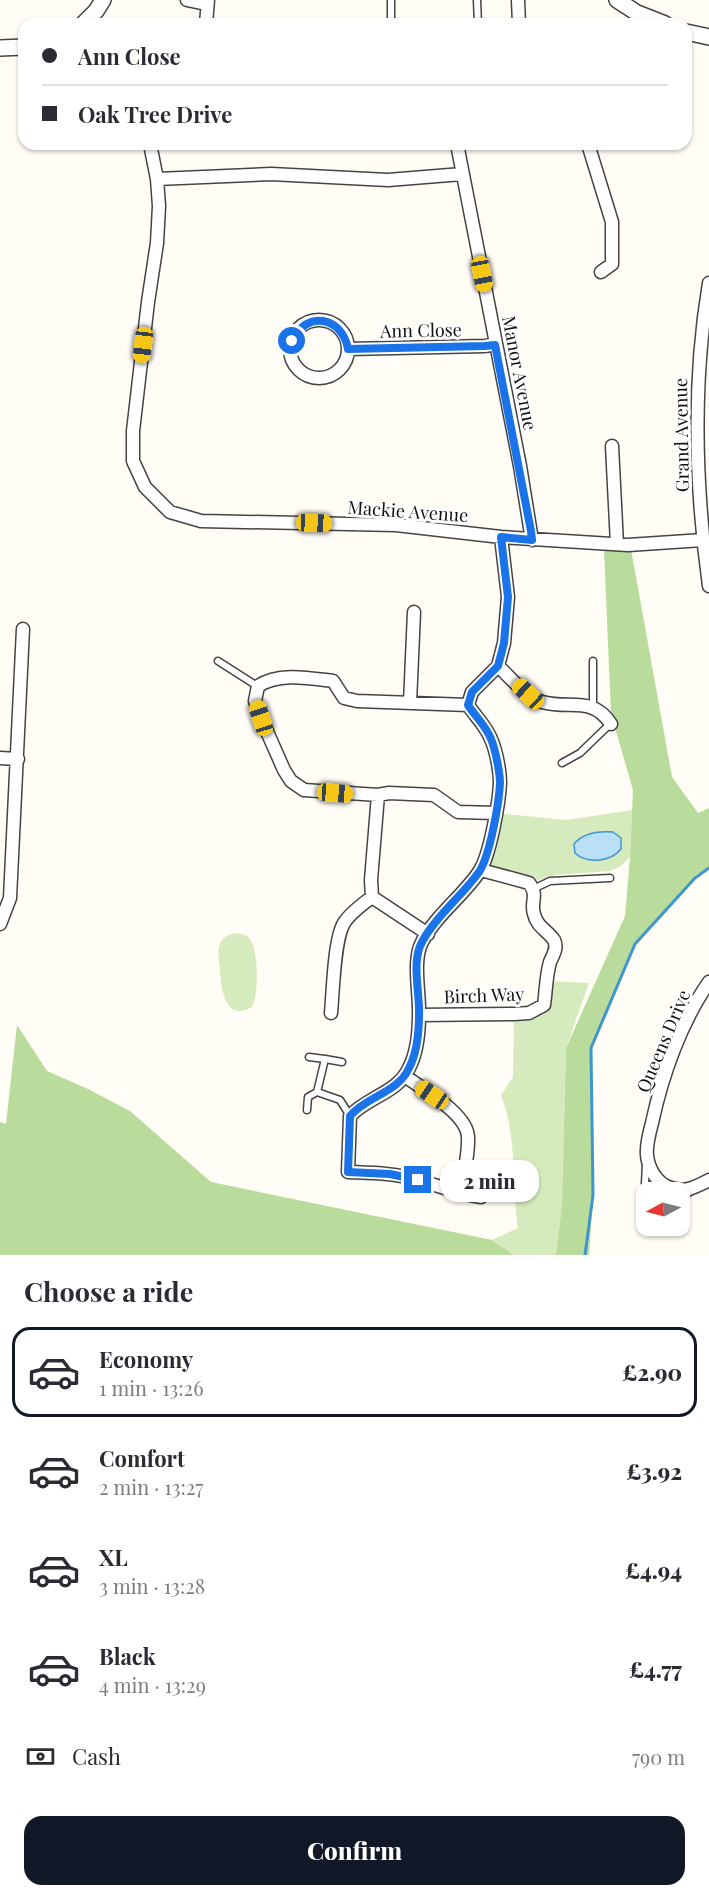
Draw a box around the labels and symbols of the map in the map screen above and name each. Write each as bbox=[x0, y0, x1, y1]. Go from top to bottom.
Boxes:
car bbox=[470, 255, 494, 293]
street label: Manor Avenue bbox=[497, 314, 543, 432]
street label: Ann Close bbox=[379, 317, 462, 343]
car bbox=[132, 326, 154, 364]
route start bbox=[278, 327, 305, 354]
street label: Grand Avenue bbox=[668, 378, 694, 492]
street label: Mackie Avenue bbox=[347, 495, 469, 527]
car bbox=[296, 513, 332, 533]
car bbox=[509, 675, 547, 713]
car bbox=[247, 698, 275, 738]
car bbox=[316, 783, 354, 803]
street label: Birch Way bbox=[443, 982, 525, 1008]
street label: Queens Drive bbox=[631, 986, 695, 1096]
car bbox=[412, 1077, 452, 1113]
callout: 2 min bbox=[439, 1159, 538, 1201]
route end bbox=[404, 1166, 431, 1193]
north arrow bbox=[636, 1182, 690, 1236]

